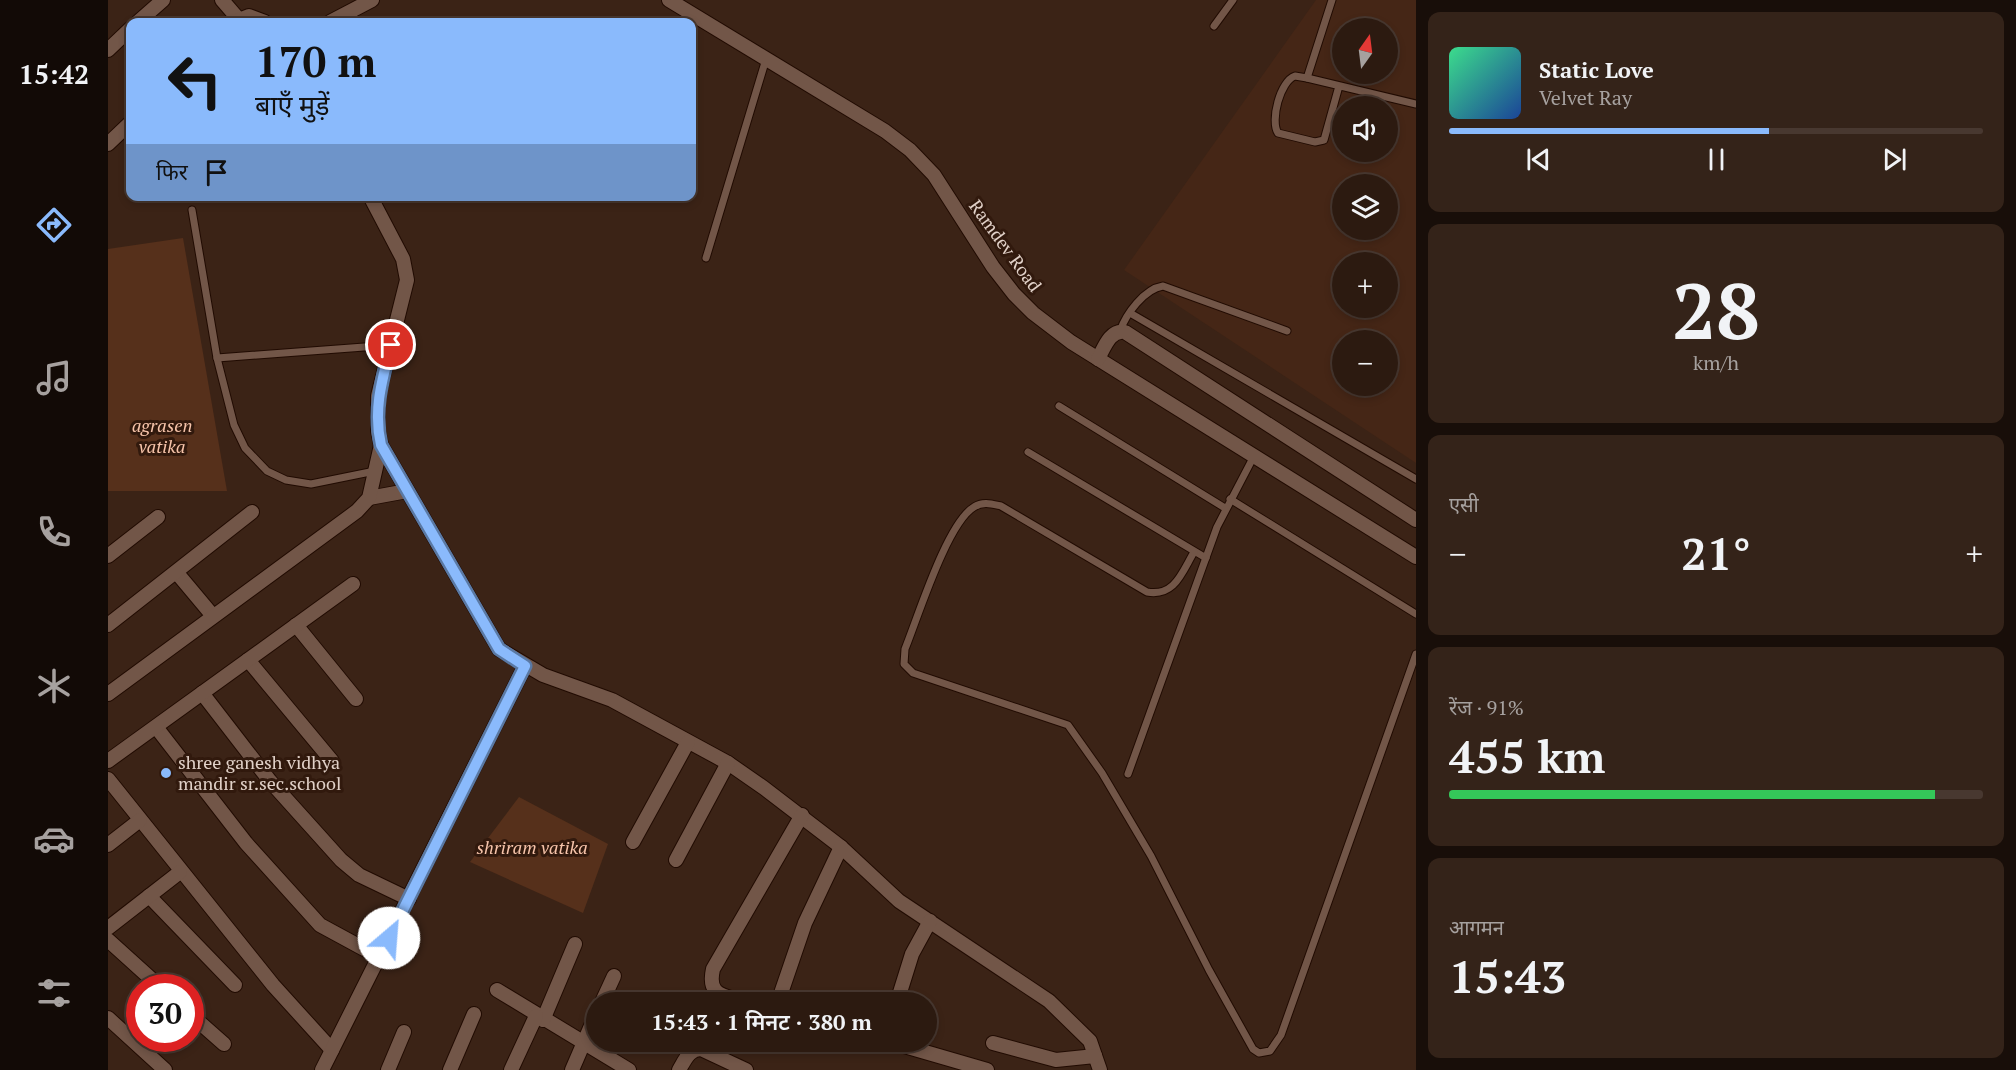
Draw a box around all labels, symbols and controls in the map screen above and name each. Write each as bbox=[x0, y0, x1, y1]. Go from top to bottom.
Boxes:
north arrow bbox=[1332, 18, 1398, 84]
map controls bbox=[1332, 18, 1398, 396]
text: 170 m bbox=[255, 33, 376, 89]
icon: left bbox=[156, 42, 234, 120]
text: Static Love bbox=[1539, 55, 1654, 84]
text: 15:42 bbox=[19, 56, 89, 92]
text: Velvet Ray bbox=[1539, 84, 1632, 111]
text: बाएँ मुड़ें bbox=[255, 87, 330, 123]
button: sound bbox=[1332, 96, 1398, 162]
icon: previous bbox=[1522, 143, 1555, 176]
icon: pause bbox=[1700, 143, 1733, 176]
icon: next bbox=[1878, 143, 1911, 176]
icon: arrive bbox=[200, 156, 233, 189]
text: फिर bbox=[156, 157, 188, 186]
button: layers bbox=[1332, 174, 1398, 240]
street label: Ramdev Road bbox=[964, 194, 1047, 296]
icon: directions bbox=[33, 204, 75, 246]
button: + bbox=[1332, 252, 1398, 318]
text: 28 bbox=[1672, 258, 1760, 361]
pin bbox=[365, 319, 416, 370]
icon: arrive bbox=[374, 328, 407, 361]
button: − bbox=[1332, 330, 1398, 396]
text: km/h bbox=[1693, 349, 1739, 376]
icon: music bbox=[33, 357, 75, 399]
park label: agrasen vatika bbox=[132, 413, 192, 458]
text: एसी bbox=[1449, 491, 1479, 518]
icon: phone bbox=[33, 511, 75, 553]
text: 21° bbox=[1681, 523, 1751, 583]
text: − bbox=[1449, 532, 1467, 575]
text: + bbox=[1965, 532, 1983, 575]
icon: climate bbox=[33, 665, 75, 707]
text: रेंज · 91% bbox=[1449, 694, 1524, 721]
text: 455 km bbox=[1449, 726, 1605, 786]
place label: shree ganesh vidhya mandir sr.sec.school bbox=[178, 750, 341, 795]
marker: shree ganesh vidhya mandir sr.sec.school bbox=[159, 766, 173, 780]
icon: car bbox=[33, 818, 75, 860]
park label: shriram vatika bbox=[476, 835, 588, 859]
position arrow bbox=[357, 906, 421, 970]
text: आगमन bbox=[1449, 914, 1504, 941]
text: 15:43 bbox=[1449, 946, 1566, 1006]
icon: filters bbox=[33, 972, 75, 1014]
speed limit sign: 30 bbox=[126, 974, 204, 1052]
text: 15:43 · 1 मिनट · 380 m bbox=[651, 1007, 872, 1036]

